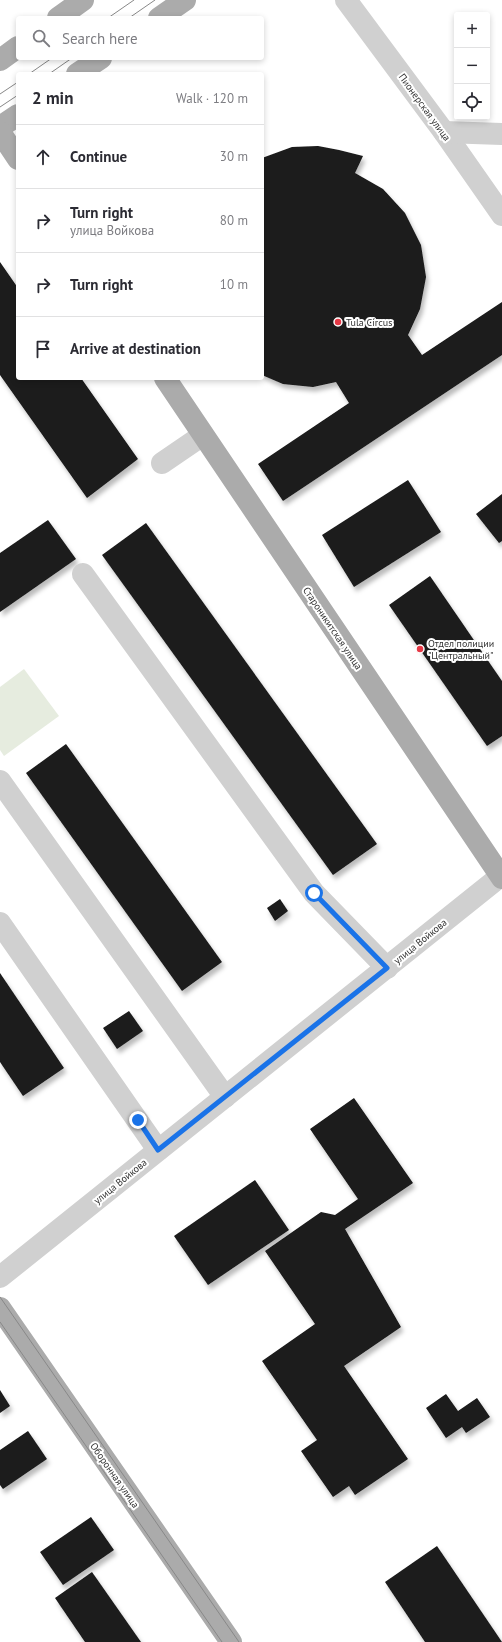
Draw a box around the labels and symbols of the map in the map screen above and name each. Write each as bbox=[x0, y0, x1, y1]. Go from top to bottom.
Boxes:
street label: Пионерская улица bbox=[396, 71, 454, 144]
place label: Tula Circus bbox=[346, 316, 392, 329]
marker: Tula Circus bbox=[333, 317, 343, 327]
street label: Староникитская улица bbox=[300, 585, 365, 672]
place label: Отдел полиции "Центральный" bbox=[428, 637, 494, 662]
marker: Отдел полиции "Центральный" bbox=[415, 644, 425, 654]
route start bbox=[305, 884, 323, 902]
street label: улица Войкова bbox=[391, 916, 450, 967]
route end bbox=[129, 1111, 147, 1129]
street label: улица Войкова bbox=[91, 1156, 150, 1207]
street label: Оборонная улица bbox=[87, 1440, 142, 1511]

